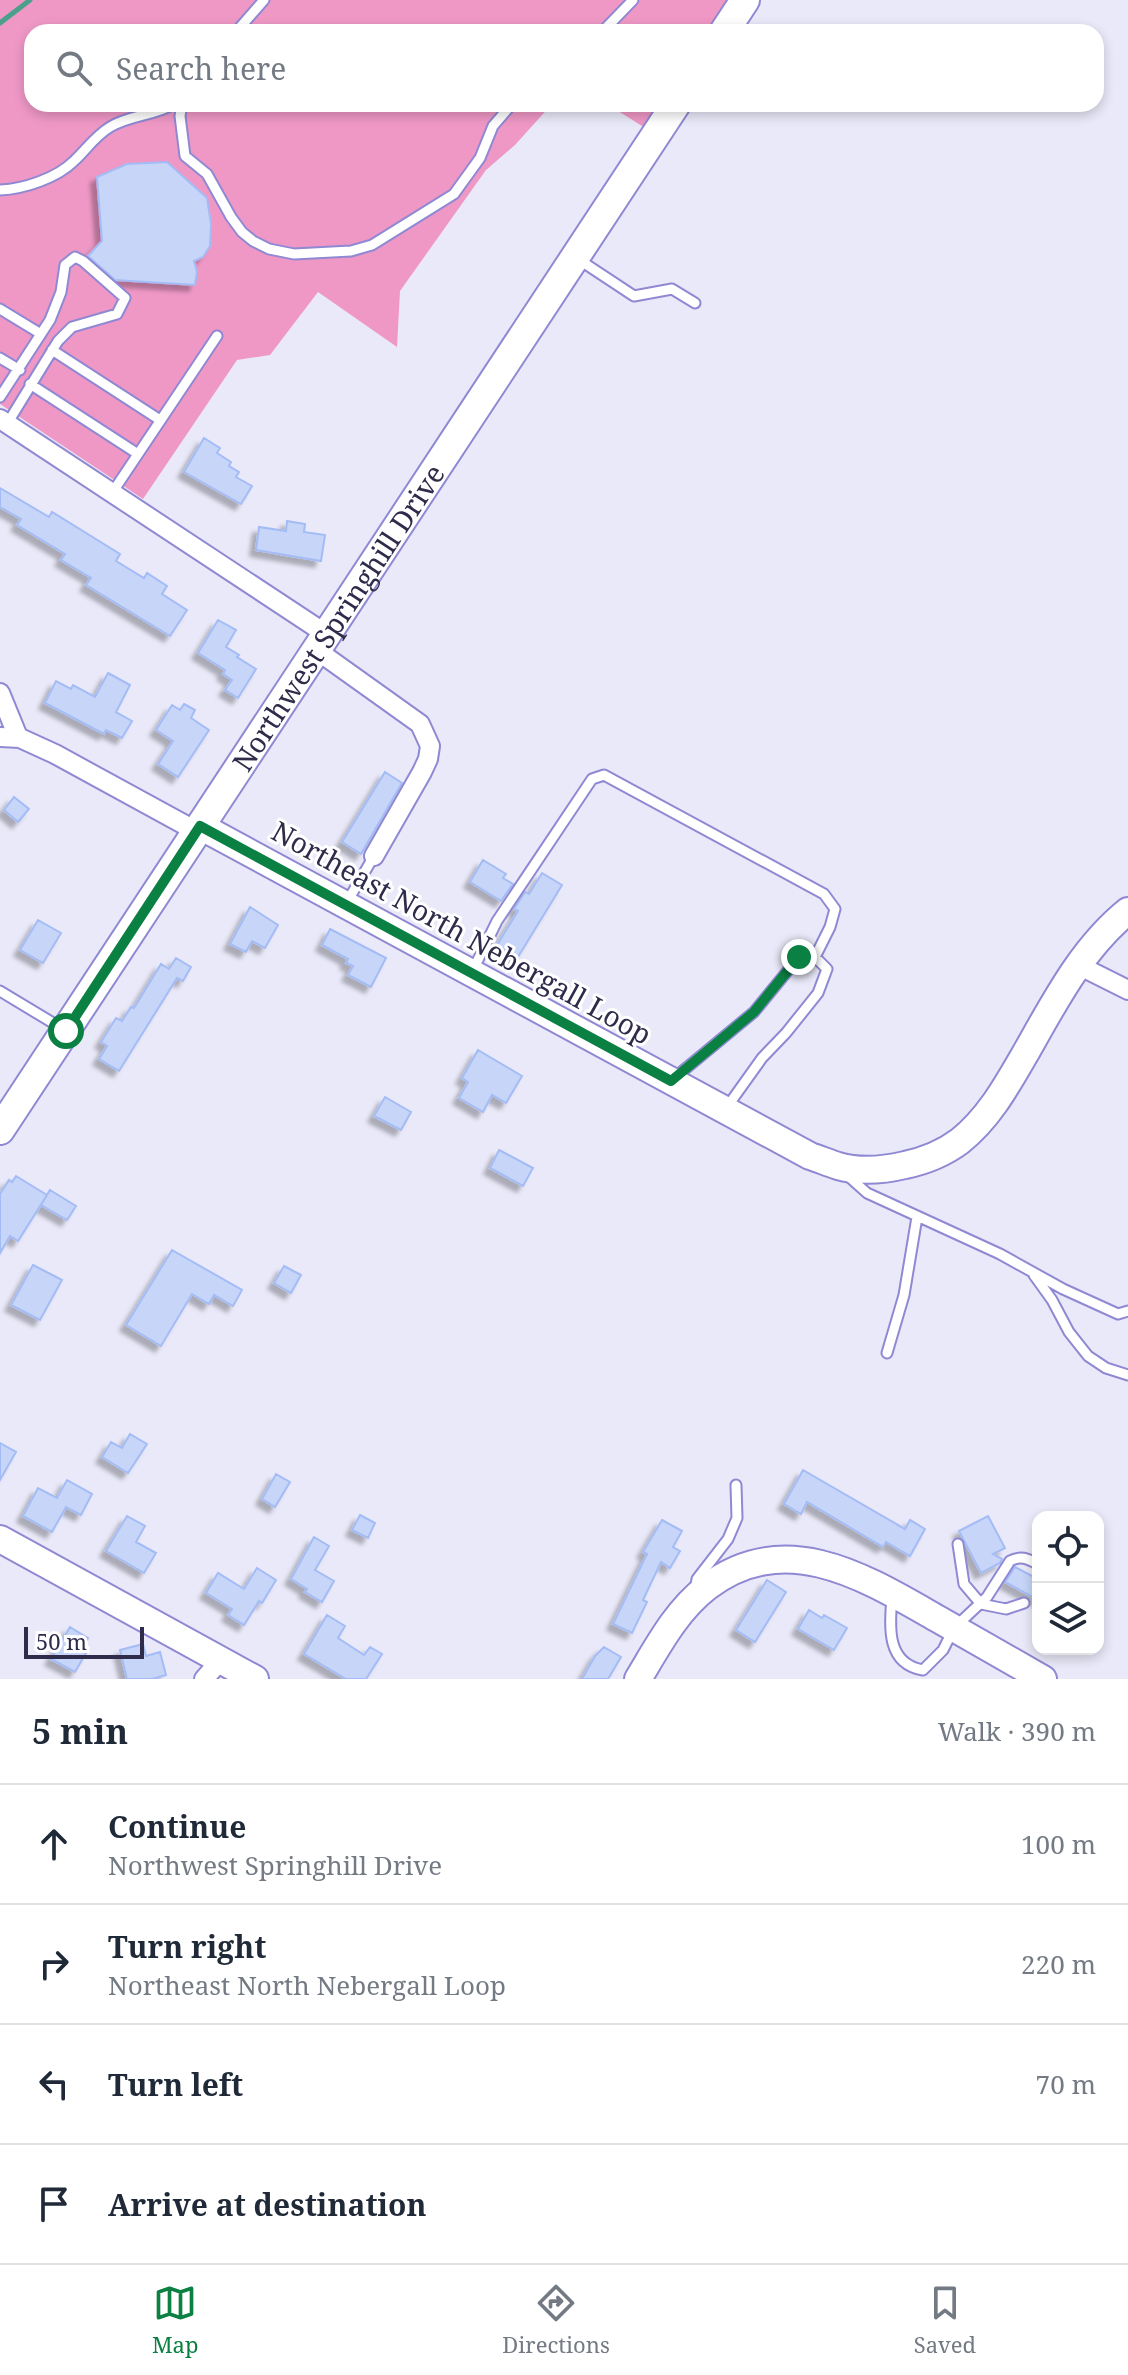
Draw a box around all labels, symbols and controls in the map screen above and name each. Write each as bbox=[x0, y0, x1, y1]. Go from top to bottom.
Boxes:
search box bbox=[24, 24, 1104, 112]
icon: search bbox=[52, 46, 96, 90]
text: Search here bbox=[116, 48, 286, 89]
street label: Northwest Springhill Drive bbox=[223, 456, 453, 778]
street label: Northeast North Nebergall Loop bbox=[265, 811, 659, 1053]
route end bbox=[781, 939, 817, 975]
route start bbox=[48, 1013, 84, 1049]
map controls bbox=[1032, 1511, 1104, 1655]
button: locate bbox=[1032, 1511, 1104, 1583]
button: layers bbox=[1032, 1583, 1104, 1655]
scale bar bbox=[24, 1623, 144, 1659]
text: 50 m bbox=[36, 1626, 87, 1656]
text: 5 min bbox=[32, 1708, 128, 1754]
text: Walk · 390 m bbox=[938, 1713, 1096, 1749]
text: Continue bbox=[108, 1806, 246, 1847]
icon: ahead bbox=[32, 1822, 76, 1866]
text: 100 m bbox=[1021, 1826, 1096, 1862]
text: Northwest Springhill Drive bbox=[108, 1847, 442, 1883]
text: Turn right bbox=[108, 1926, 266, 1967]
icon: right bbox=[32, 1942, 76, 1986]
text: 220 m bbox=[1021, 1946, 1096, 1982]
text: Northeast North Nebergall Loop bbox=[108, 1967, 506, 2003]
icon: left bbox=[32, 2062, 76, 2106]
text: Turn left bbox=[108, 2064, 243, 2105]
text: 70 m bbox=[1036, 2066, 1096, 2102]
icon: arrive bbox=[32, 2182, 76, 2226]
text: Arrive at destination bbox=[108, 2184, 427, 2225]
tab: Map bbox=[152, 2281, 198, 2359]
tab: Directions bbox=[502, 2281, 610, 2359]
tab: Saved bbox=[914, 2281, 976, 2359]

